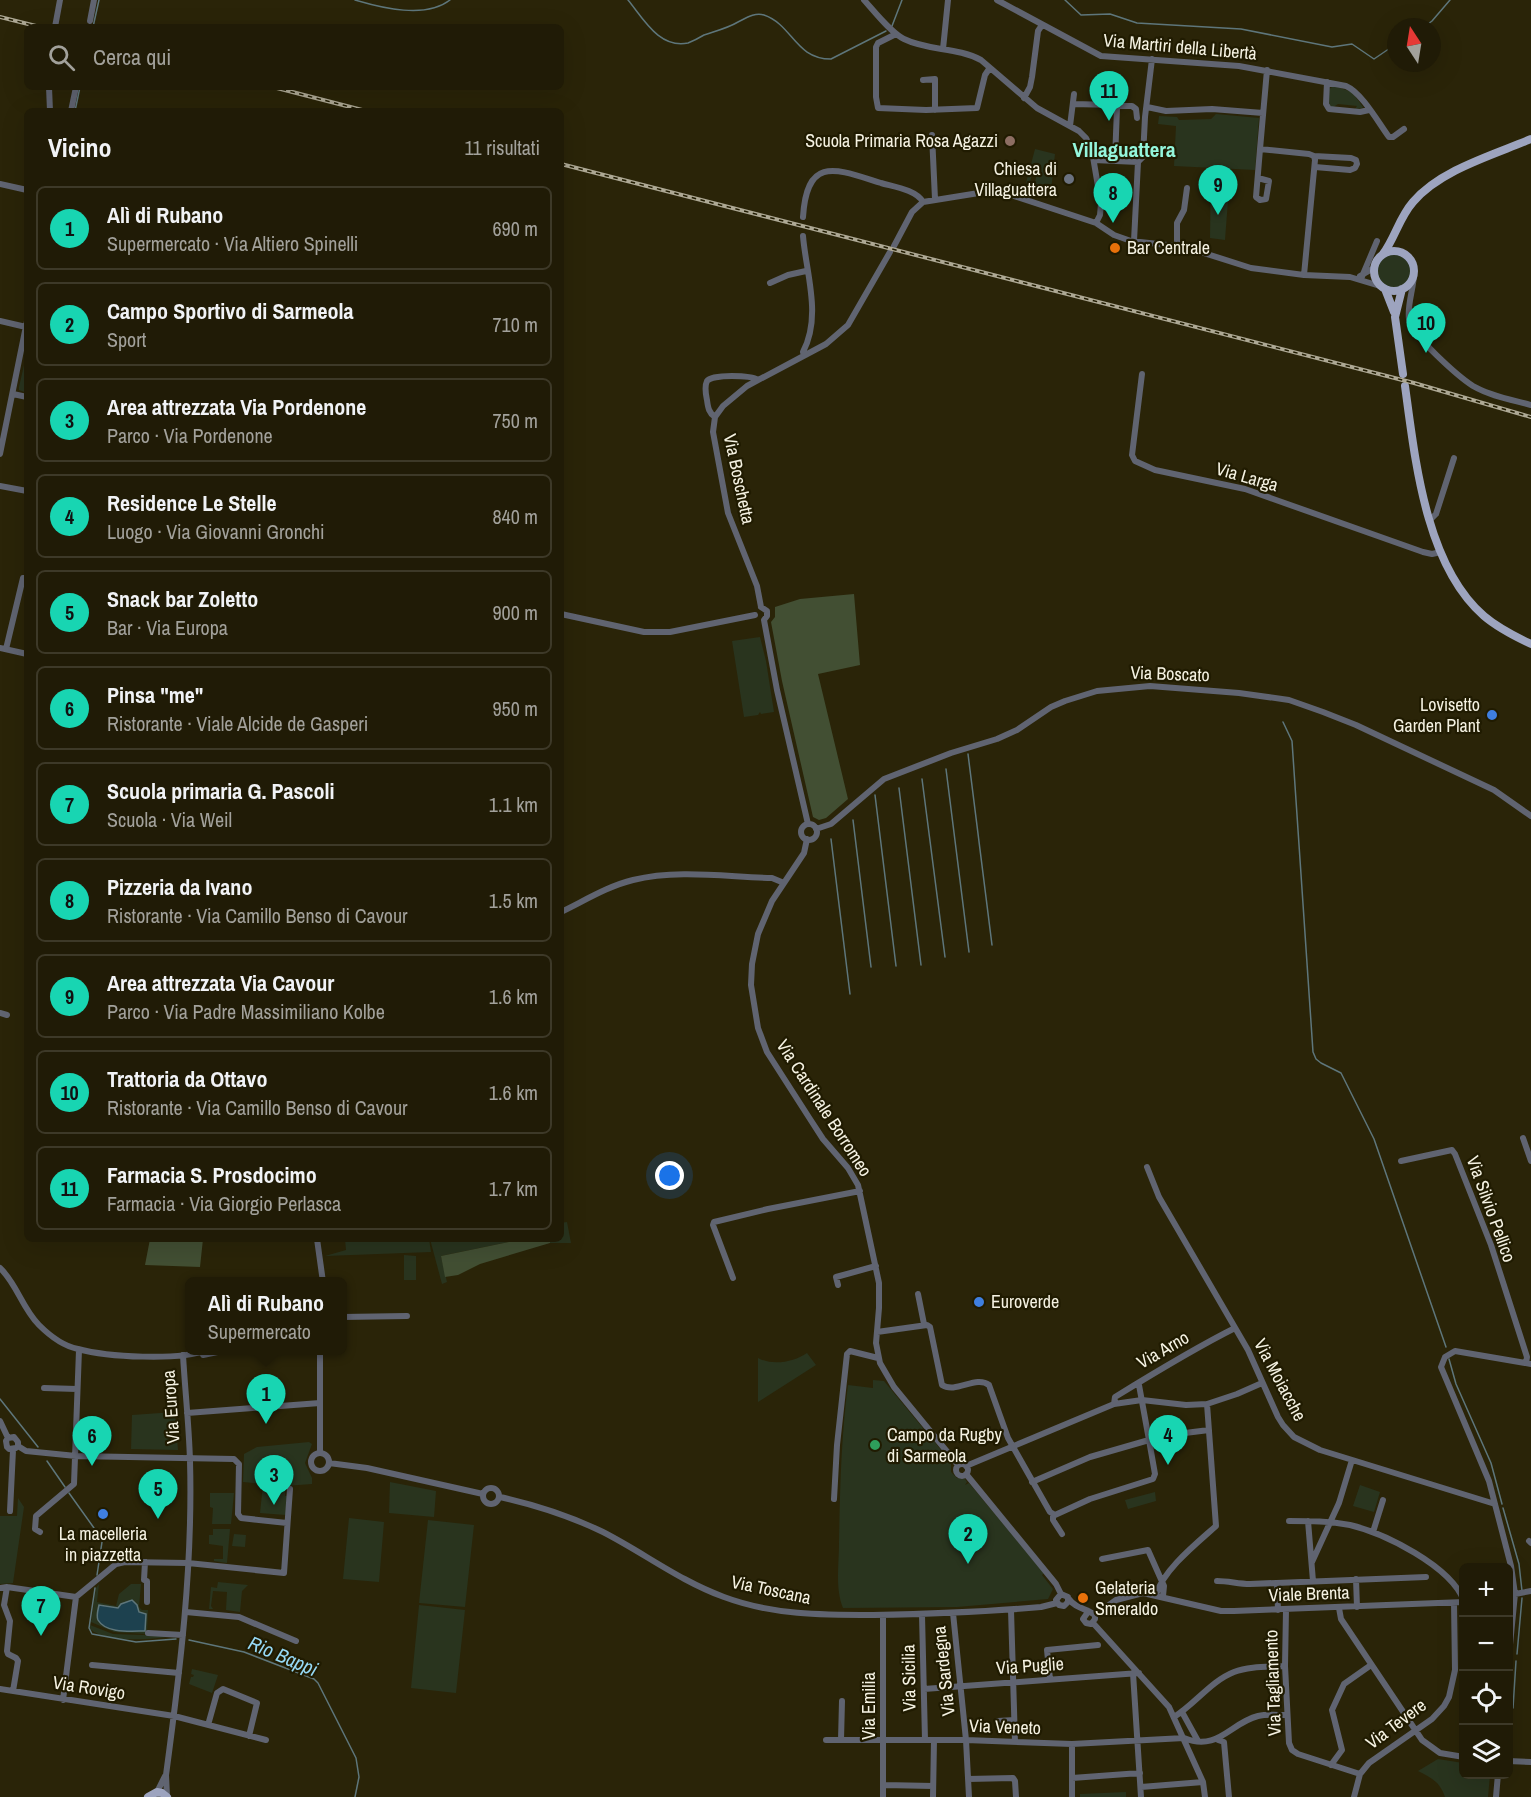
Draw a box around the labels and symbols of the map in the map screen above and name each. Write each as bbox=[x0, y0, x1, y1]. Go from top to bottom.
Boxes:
north arrow bbox=[1387, 18, 1441, 72]
street label: Via Martiri della Libertà bbox=[1102, 27, 1258, 66]
pin: 11 bbox=[1090, 72, 1128, 121]
place label: Scuola Primaria Rosa Agazzi bbox=[805, 128, 998, 153]
marker: Scuola Primaria Rosa Agazzi bbox=[1003, 134, 1017, 148]
district label: Villaguattera bbox=[1072, 135, 1176, 164]
place label: Chiesa di Villaguattera bbox=[974, 156, 1057, 202]
pin: 9 bbox=[1198, 166, 1238, 215]
marker: Chiesa di Villaguattera bbox=[1062, 172, 1076, 186]
pin: 8 bbox=[1094, 174, 1132, 223]
place label: Bar Centrale bbox=[1127, 235, 1210, 260]
marker: Bar Centrale bbox=[1108, 241, 1122, 255]
pin: 10 bbox=[1406, 304, 1446, 353]
street label: Via Boschetta bbox=[718, 431, 761, 526]
street label: Via Larga bbox=[1213, 456, 1281, 497]
street label: Via Boscato bbox=[1130, 660, 1210, 687]
place label: Lovisetto Garden Plant bbox=[1393, 692, 1480, 738]
marker: Lovisetto Garden Plant bbox=[1485, 708, 1499, 722]
street label: Via Cardinale Borromeo bbox=[771, 1034, 878, 1181]
street label: Via Silvio Pellico bbox=[1461, 1152, 1522, 1265]
your location bbox=[655, 1161, 684, 1190]
place label: Euroverde bbox=[991, 1289, 1059, 1314]
marker: Euroverde bbox=[972, 1295, 986, 1309]
street label: Via Arno bbox=[1132, 1325, 1193, 1374]
street label: Via Moiacche bbox=[1248, 1334, 1313, 1425]
street label: Via Europa bbox=[155, 1369, 186, 1445]
pin: 1 bbox=[246, 1374, 286, 1424]
pin: 6 bbox=[72, 1416, 112, 1466]
pin: 4 bbox=[1148, 1416, 1188, 1465]
place label: Campo da Rugby di Sarmeola bbox=[887, 1422, 1002, 1468]
marker: Campo da Rugby di Sarmeola bbox=[868, 1438, 882, 1452]
pin: 3 bbox=[254, 1456, 294, 1505]
pin: 5 bbox=[138, 1470, 178, 1519]
marker: La macelleria in piazzetta bbox=[96, 1507, 110, 1521]
pin: 2 bbox=[948, 1514, 988, 1564]
place label: La macelleria in piazzetta bbox=[59, 1521, 147, 1567]
street label: Via Toscana bbox=[729, 1569, 813, 1610]
place label: Gelateria Smeraldo bbox=[1095, 1575, 1158, 1621]
street label: Viale Brenta bbox=[1268, 1580, 1350, 1607]
pin: 7 bbox=[22, 1586, 60, 1636]
marker: Gelateria Smeraldo bbox=[1076, 1591, 1090, 1605]
street label: Via Sardegna bbox=[926, 1625, 961, 1717]
water label: Rio Bappi bbox=[244, 1629, 322, 1682]
street label: Via Tagliamento bbox=[1258, 1629, 1287, 1737]
street label: Via Sicilia bbox=[895, 1644, 922, 1712]
street label: Via Puglie bbox=[995, 1651, 1065, 1680]
street label: Via Rovigo bbox=[51, 1669, 127, 1706]
street label: Via Emilia bbox=[856, 1672, 881, 1740]
street label: Via Tevere bbox=[1360, 1693, 1431, 1755]
street label: Via Veneto bbox=[969, 1713, 1041, 1740]

